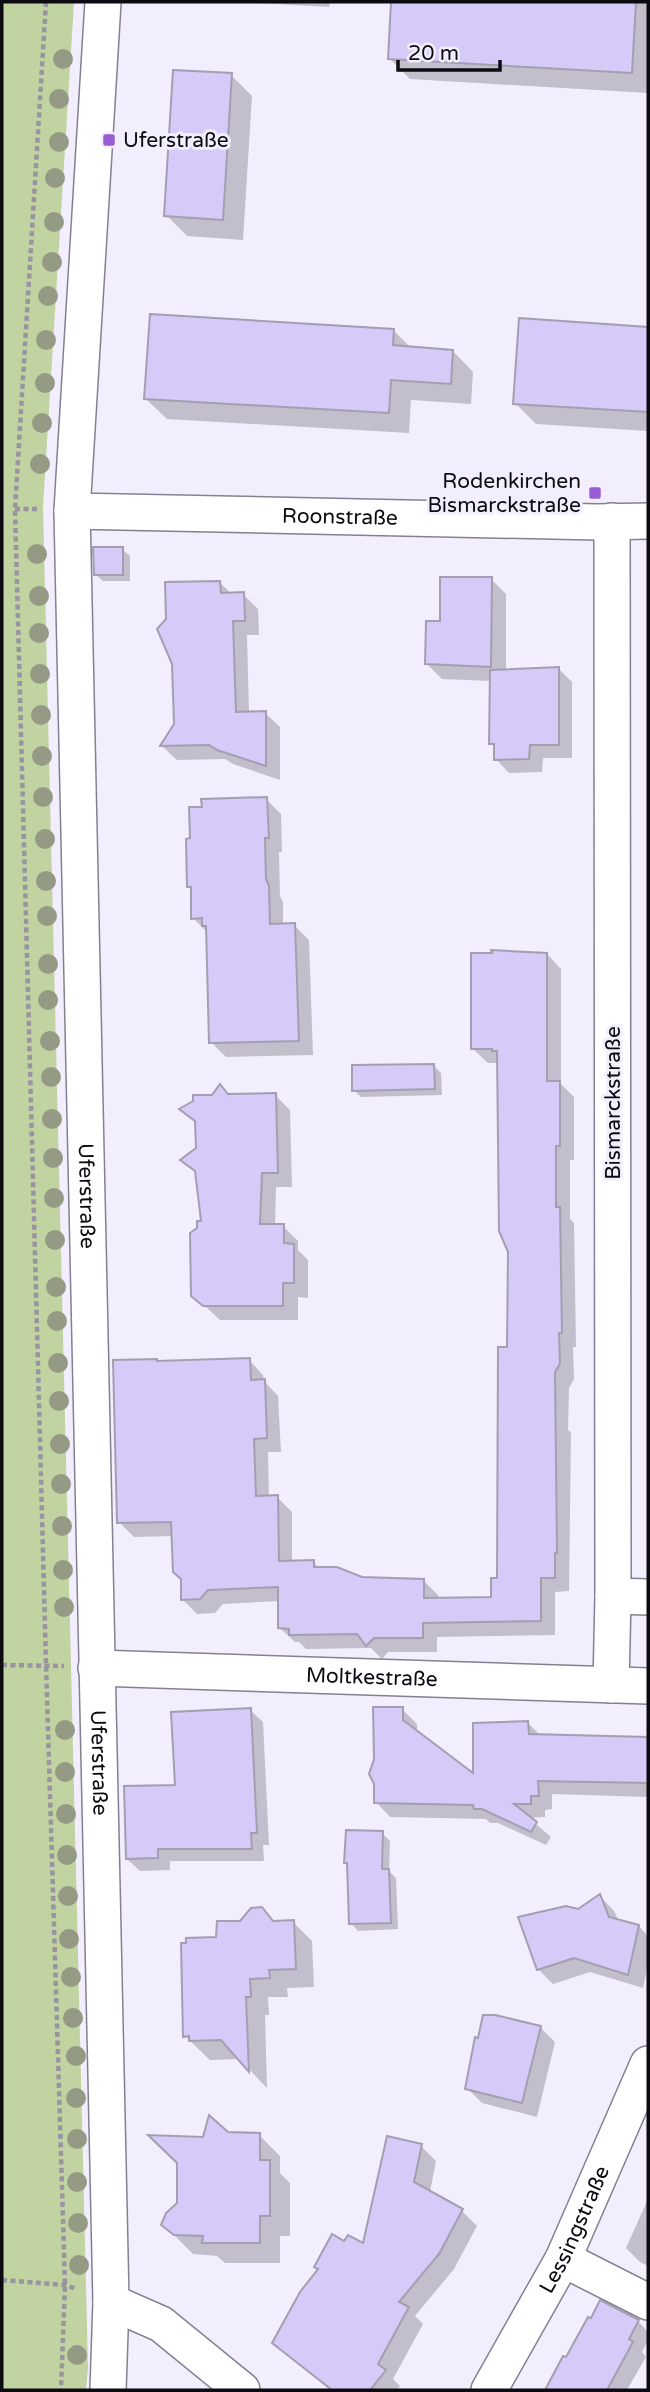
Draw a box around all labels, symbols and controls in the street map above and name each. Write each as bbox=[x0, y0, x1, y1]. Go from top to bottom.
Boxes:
scale bar bbox=[398, 28, 500, 72]
text: 20 m bbox=[408, 41, 459, 66]
place label: Uferstraße bbox=[123, 128, 229, 153]
marker: Uferstraße bbox=[101, 132, 117, 148]
place label: Rodenkirchen Bismarckstraße bbox=[427, 469, 581, 518]
marker: Rodenkirchen Bismarckstraße bbox=[587, 485, 603, 501]
street label: Roonstraße bbox=[282, 503, 398, 531]
street label: Bismarckstraße bbox=[601, 1026, 626, 1180]
street label: Uferstraße bbox=[73, 1143, 100, 1249]
street label: Moltkestraße bbox=[306, 1663, 438, 1692]
street label: Uferstraße bbox=[85, 1710, 112, 1816]
street label: Lessingstraße bbox=[534, 2162, 615, 2298]

